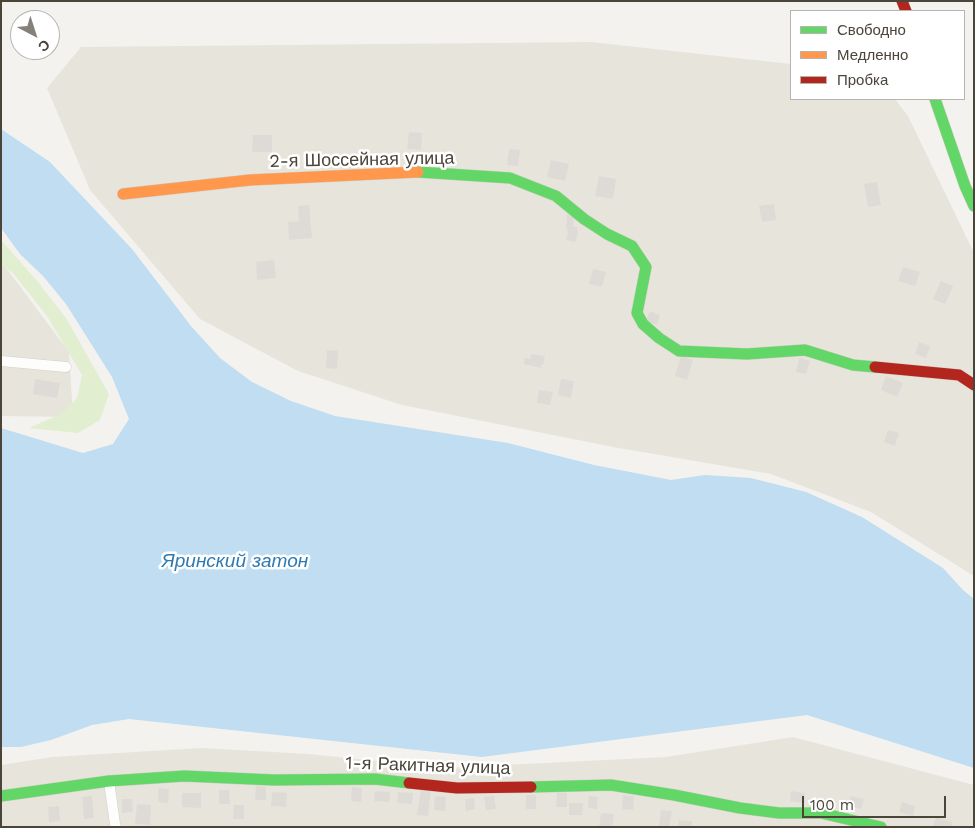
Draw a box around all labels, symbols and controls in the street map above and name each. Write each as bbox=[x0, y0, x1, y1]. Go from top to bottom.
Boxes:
north arrow bbox=[10, 10, 60, 60]
legend bbox=[790, 10, 965, 100]
text: Свободно bbox=[837, 21, 906, 39]
text: С bbox=[35, 36, 53, 55]
text: Медленно bbox=[837, 46, 908, 64]
text: Пробка bbox=[837, 71, 888, 89]
street label: 2-я Шоссейная улица bbox=[269, 148, 455, 172]
water label: Яринский затон bbox=[162, 550, 308, 572]
street label: 1-я Ракитная улица bbox=[345, 752, 511, 780]
scale bar bbox=[805, 786, 949, 818]
text: 100 m bbox=[810, 796, 854, 814]

